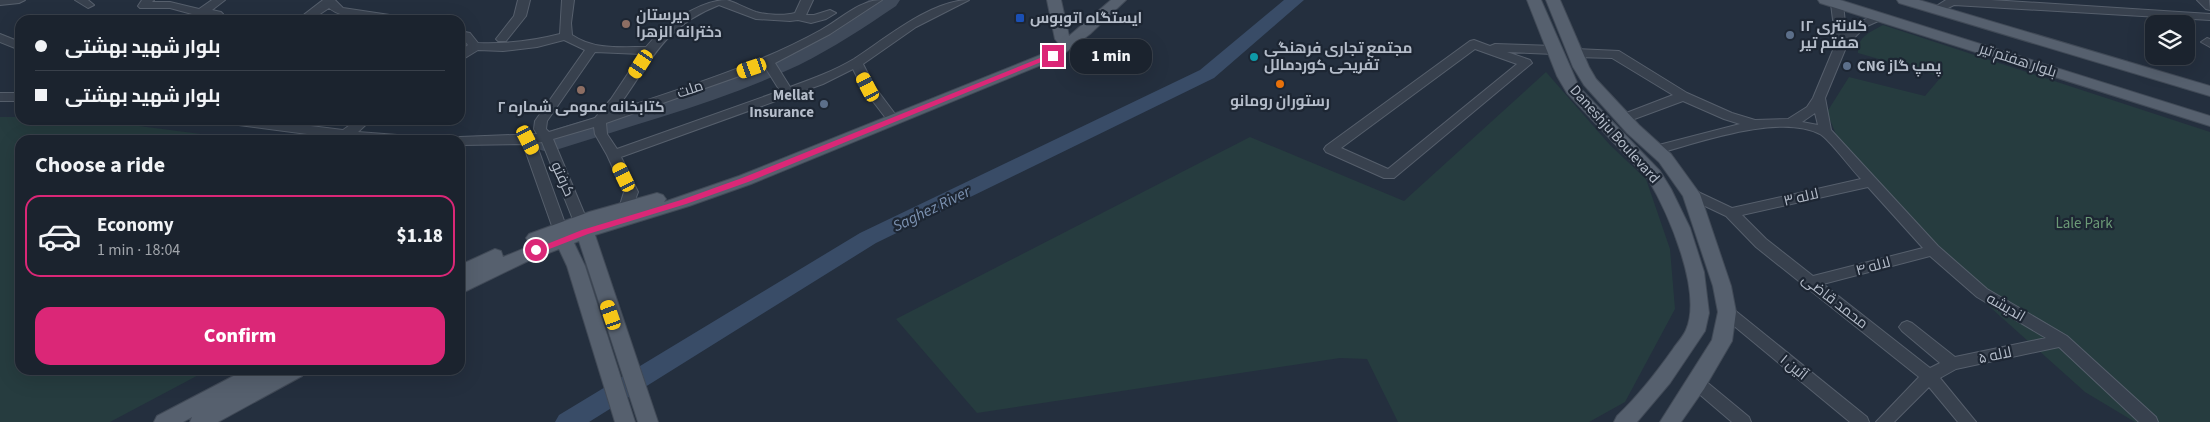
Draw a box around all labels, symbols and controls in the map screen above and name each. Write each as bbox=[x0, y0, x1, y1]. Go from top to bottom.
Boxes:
place label: دیرستان دخترانه الزهرا bbox=[636, 5, 722, 43]
place label: ایستگاه اتوبوس bbox=[1030, 8, 1142, 29]
marker: ایستگاه اتوبوس bbox=[1014, 12, 1026, 24]
map controls bbox=[2145, 15, 2195, 65]
button: layers bbox=[2145, 15, 2195, 65]
place label: کلانتری ۱۲ هفتم تیر bbox=[1799, 16, 1867, 54]
marker: دیرستان دخترانه الزهرا bbox=[620, 18, 632, 30]
marker: کلانتری ۱۲ هفتم تیر bbox=[1784, 29, 1796, 41]
text: بلوار شهید بهشتی bbox=[65, 34, 220, 61]
callout: 1 min bbox=[1070, 38, 1153, 74]
place label: مجتمع تجاری فرهنگی تفریحی کوردمالل bbox=[1264, 38, 1412, 76]
street label: بلوار هفتم تیر bbox=[1976, 38, 2059, 83]
route end bbox=[1042, 45, 1064, 67]
text: 1 min bbox=[1091, 45, 1131, 67]
car bbox=[626, 47, 655, 81]
marker: مجتمع تجاری فرهنگی تفریحی کوردمالل bbox=[1248, 51, 1260, 63]
car bbox=[735, 56, 768, 80]
place label: CNG پمپ گاز bbox=[1857, 56, 1942, 77]
marker: CNG پمپ گاز bbox=[1841, 60, 1853, 72]
car bbox=[854, 70, 881, 104]
street label: ملت bbox=[674, 75, 706, 104]
marker: رستوران رومانو bbox=[1274, 78, 1286, 90]
street label: Daneshju Boulevard bbox=[1565, 81, 1665, 188]
text: بلوار شهید بهشتی bbox=[65, 83, 220, 110]
marker: کتابخانه عمومی شماره ۲ bbox=[575, 84, 587, 96]
place label: Mellat Insurance bbox=[749, 85, 814, 123]
place label: رستوران رومانو bbox=[1230, 91, 1330, 112]
place label: کتابخانه عمومی شماره ۲ bbox=[497, 97, 665, 118]
marker: Mellat Insurance bbox=[818, 98, 830, 110]
car bbox=[514, 123, 541, 157]
text: Choose a ride bbox=[35, 149, 165, 181]
street label: کرفتو bbox=[546, 158, 579, 200]
car bbox=[610, 160, 637, 194]
water label: Saghez River bbox=[889, 180, 975, 237]
street label: لاله ۳ bbox=[1781, 183, 1821, 212]
text: Economy bbox=[97, 212, 174, 239]
park label: Lale Park bbox=[2055, 213, 2113, 234]
icon: car bbox=[37, 214, 82, 259]
text: $1.18 bbox=[397, 223, 443, 250]
text: 1 min · 18:04 bbox=[97, 239, 180, 261]
route start bbox=[525, 239, 547, 261]
street label: لاله ۴ bbox=[1853, 252, 1893, 281]
street label: محمد قاضی bbox=[1797, 269, 1872, 334]
street label: اندیشه bbox=[1982, 288, 2029, 327]
car bbox=[599, 298, 622, 332]
button: Confirm bbox=[35, 307, 445, 365]
street label: لاله ۵ bbox=[1976, 342, 2014, 369]
street label: آئین ۱ bbox=[1775, 350, 1812, 385]

